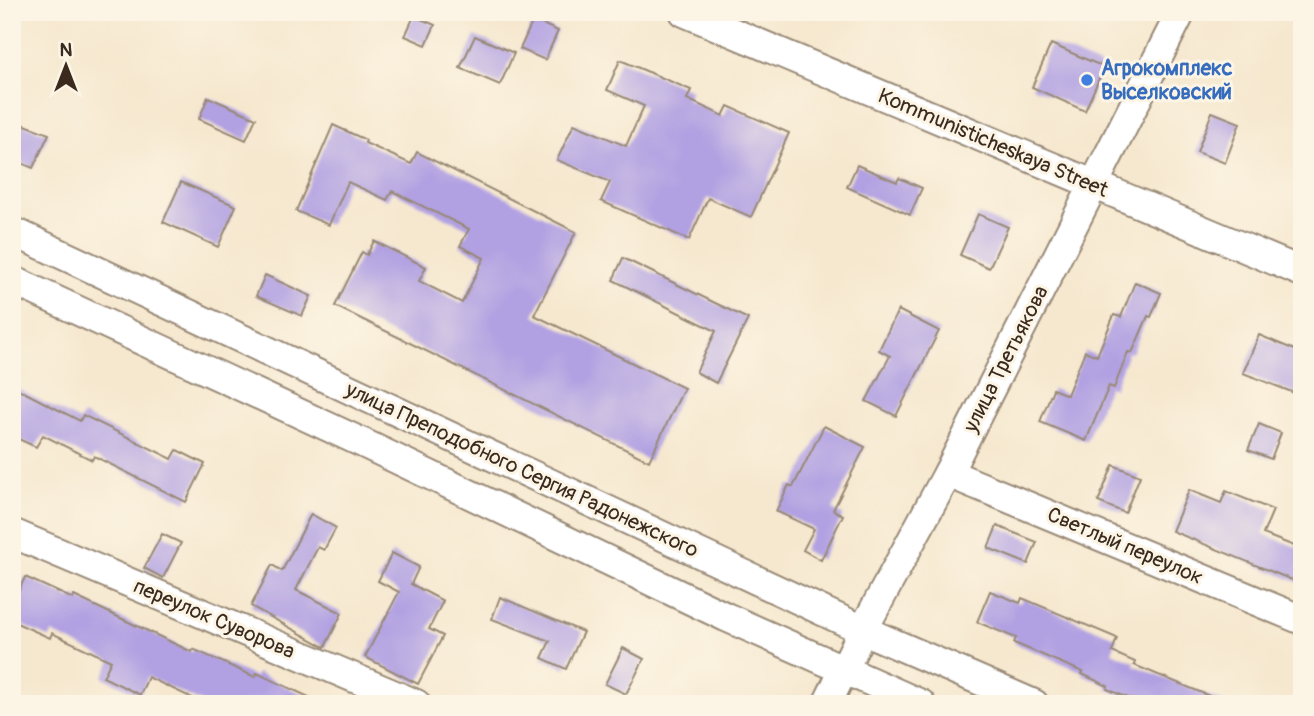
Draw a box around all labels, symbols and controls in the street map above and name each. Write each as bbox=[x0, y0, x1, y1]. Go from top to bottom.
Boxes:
north arrow bbox=[32, 32, 102, 102]
text: N bbox=[60, 38, 73, 62]
place label: Агрокомплекс Выселковский bbox=[1101, 55, 1233, 106]
marker: Агрокомплекс Выселковский bbox=[1079, 72, 1095, 88]
street label: Kommunisticheskaya Street bbox=[874, 82, 1113, 204]
street label: улица Третьякова bbox=[957, 281, 1055, 438]
street label: улица Преподобного Сергия Радонежского bbox=[340, 376, 703, 564]
street label: Светлый переулок bbox=[1043, 501, 1207, 591]
street label: переулок Суворова bbox=[129, 573, 299, 665]

